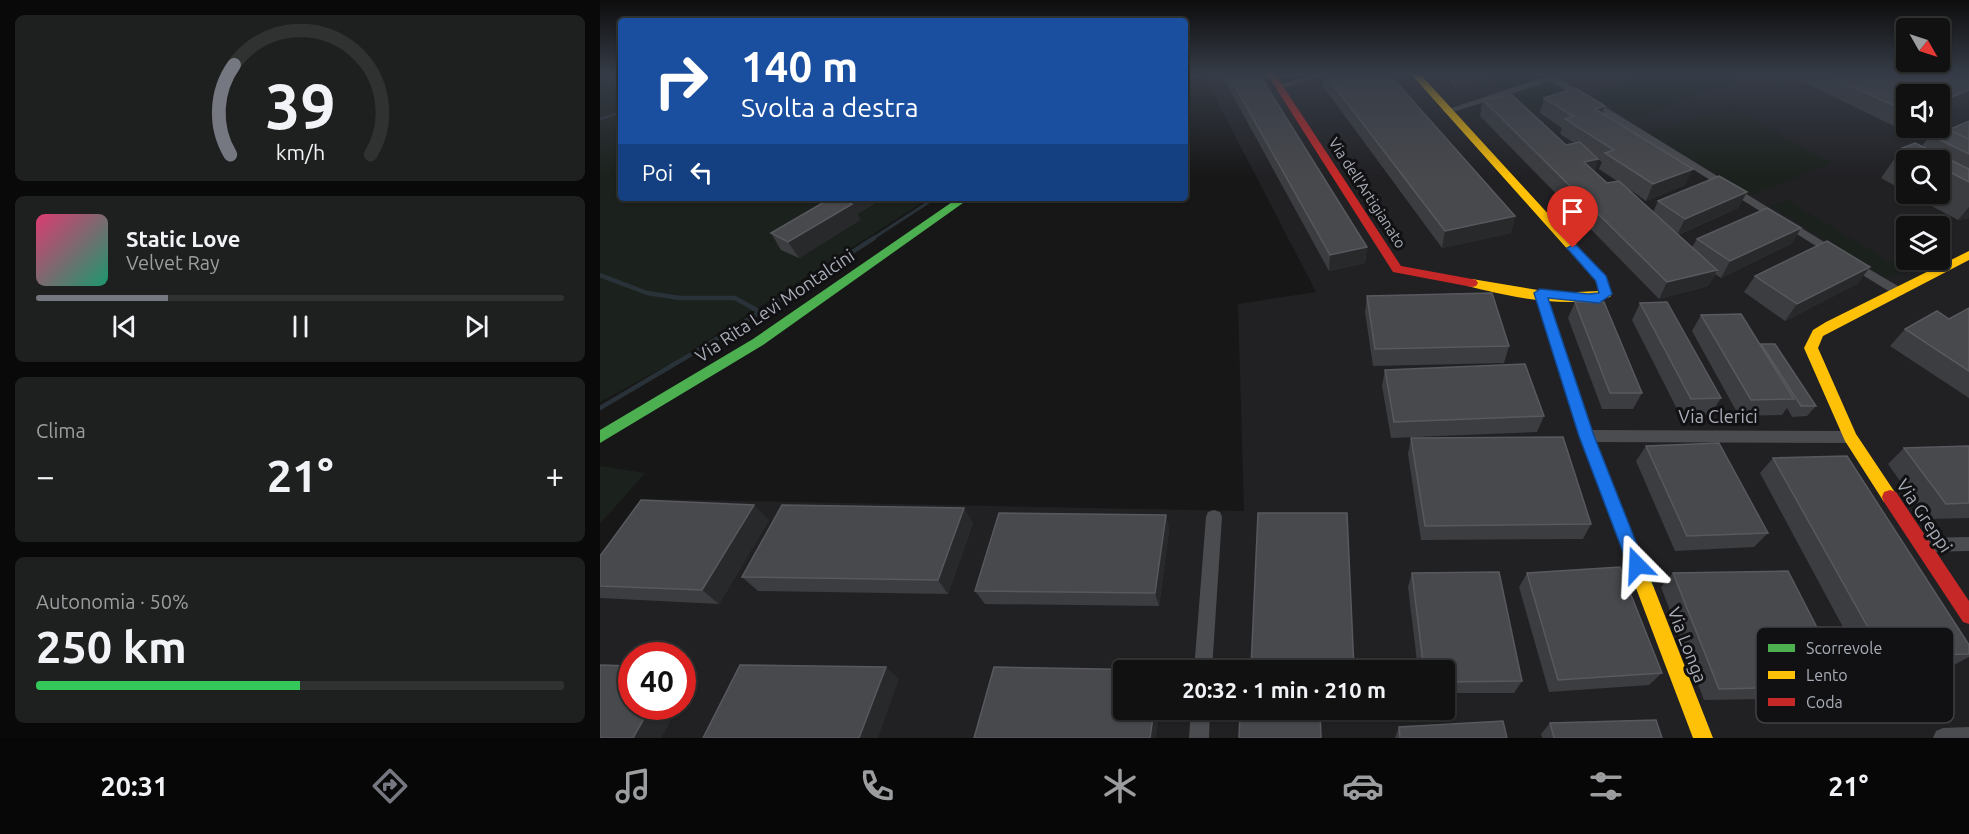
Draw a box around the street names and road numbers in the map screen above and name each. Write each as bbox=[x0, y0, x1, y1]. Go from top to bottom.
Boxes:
street label: Via dell'Artigianato bbox=[1325, 134, 1409, 251]
street label: Via Rita Levi Montalcini bbox=[691, 245, 858, 366]
street label: Via Clerici bbox=[1678, 406, 1758, 426]
street label: Via Greppi bbox=[1893, 475, 1957, 556]
street label: Via Longa bbox=[1664, 604, 1711, 685]

